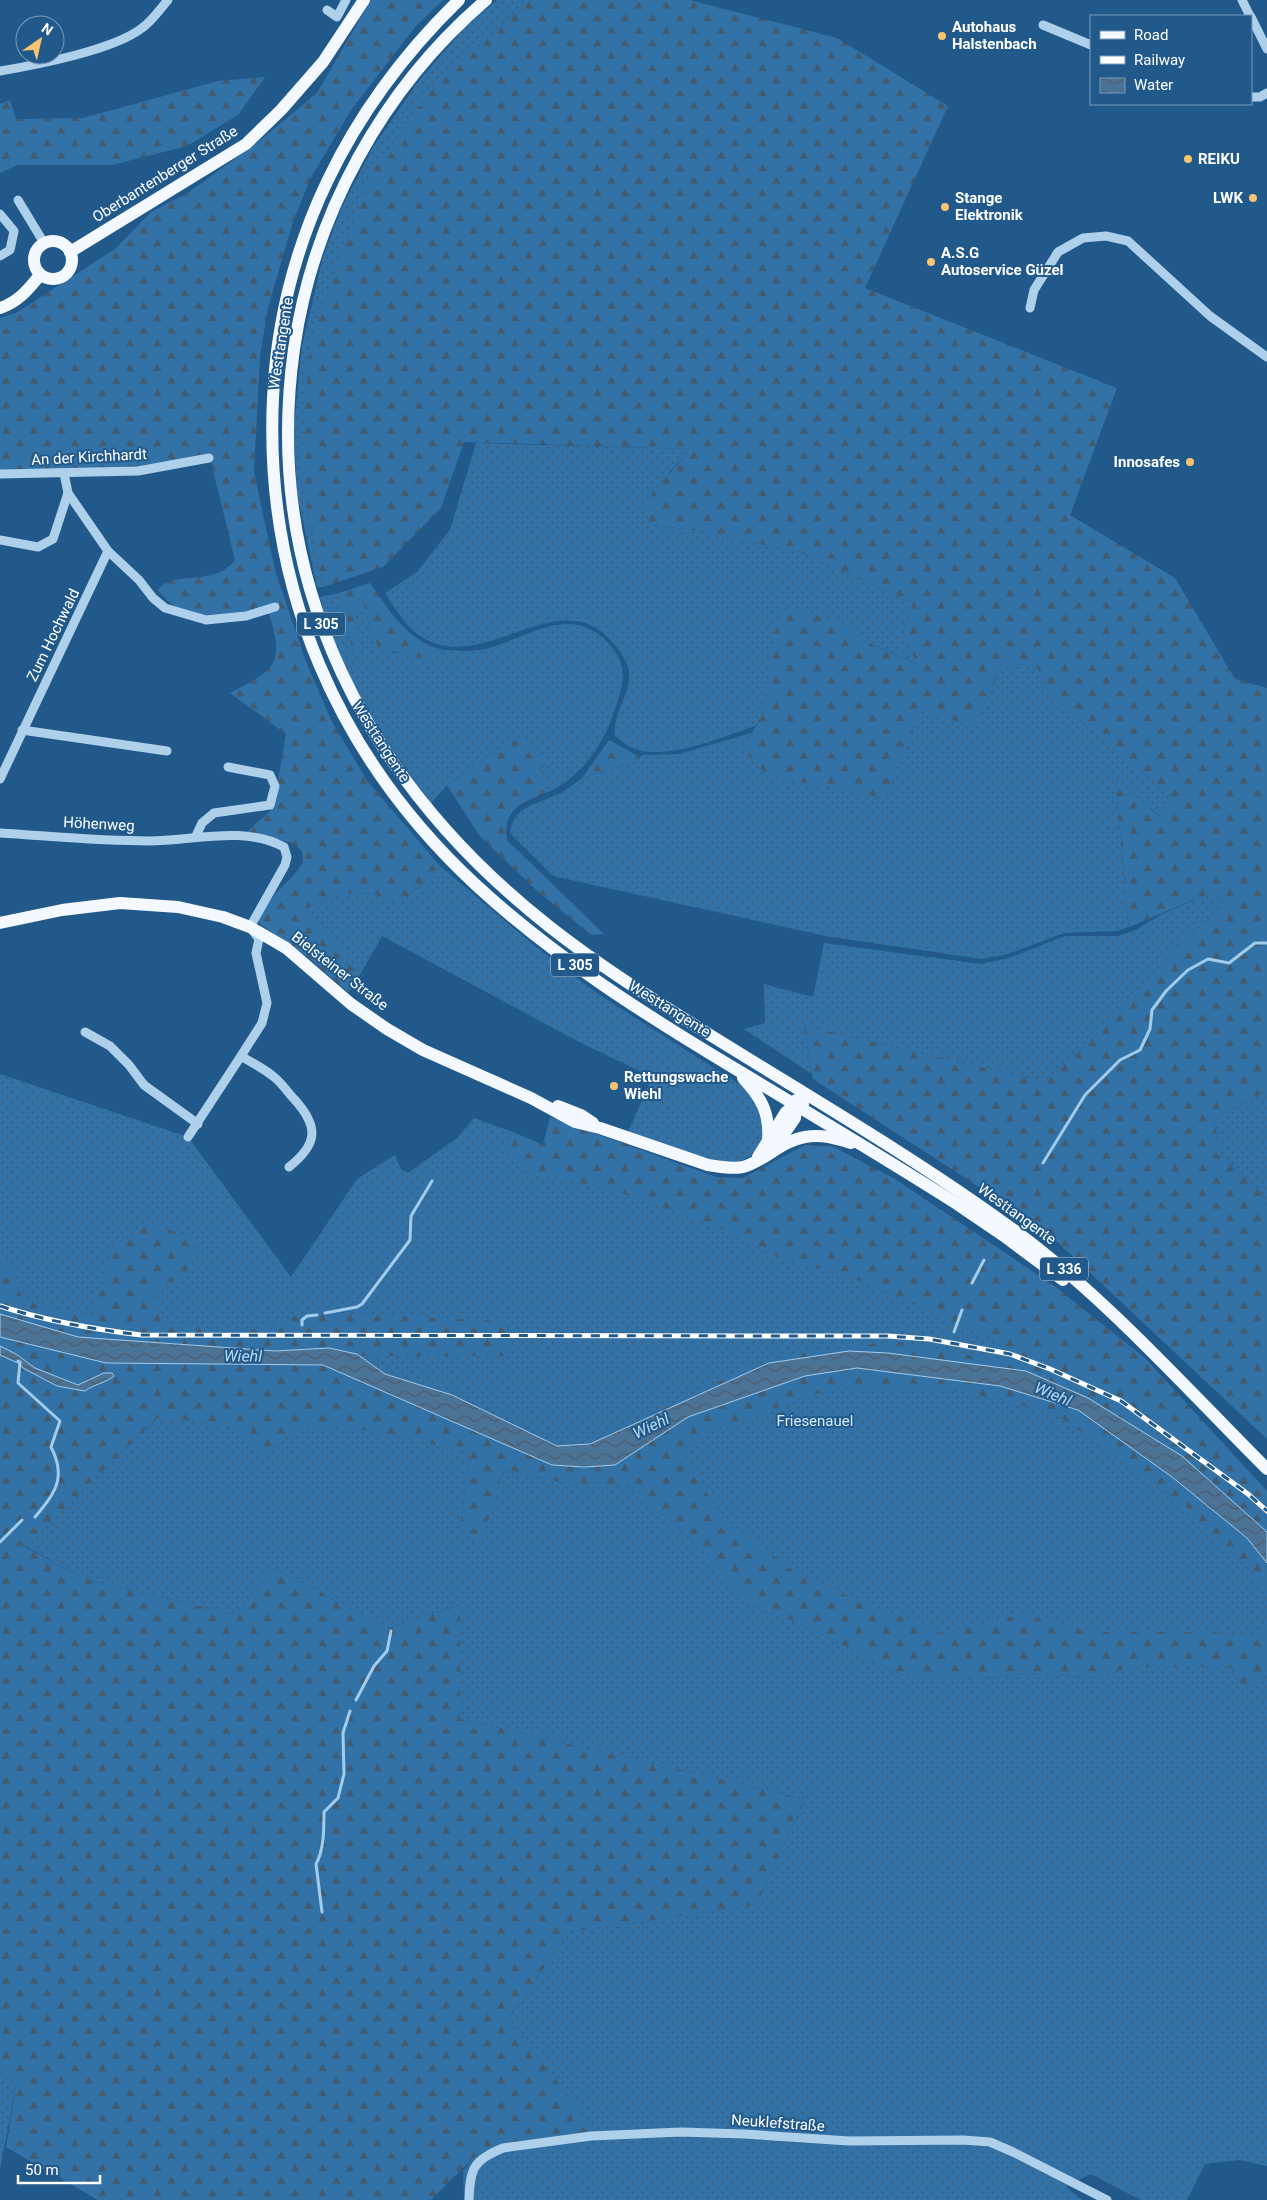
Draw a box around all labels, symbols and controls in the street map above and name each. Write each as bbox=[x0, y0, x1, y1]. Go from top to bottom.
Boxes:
north arrow bbox=[15, 15, 65, 65]
legend bbox=[1090, 15, 1252, 105]
place label: Autohaus Halstenbach bbox=[952, 18, 1037, 53]
text: N bbox=[39, 20, 56, 39]
text: Road bbox=[1134, 26, 1168, 44]
marker: Autohaus Halstenbach bbox=[936, 30, 948, 42]
text: Railway bbox=[1134, 51, 1185, 69]
text: Water bbox=[1134, 76, 1173, 94]
street label: Oberbantenberger Straße bbox=[89, 122, 241, 226]
place label: REIKU bbox=[1198, 150, 1240, 168]
marker: REIKU bbox=[1182, 153, 1194, 165]
place label: Stange Elektronik bbox=[955, 189, 1024, 224]
place label: LWK bbox=[1213, 189, 1243, 207]
marker: LWK bbox=[1247, 192, 1259, 204]
marker: Stange Elektronik bbox=[939, 201, 951, 213]
place label: A.S.G Autoservice Güzel bbox=[941, 244, 1064, 279]
marker: A.S.G Autoservice Güzel bbox=[925, 256, 937, 268]
street label: Westtangente bbox=[265, 296, 297, 390]
street label: An der Kirchhardt bbox=[31, 445, 147, 469]
place label: Innosafes bbox=[1114, 453, 1180, 471]
marker: Innosafes bbox=[1184, 456, 1196, 468]
street label: Zum Hochwald bbox=[23, 586, 83, 684]
road number: L 305 bbox=[297, 612, 345, 636]
street label: Westtangente bbox=[348, 698, 414, 786]
street label: Höhenweg bbox=[63, 813, 135, 835]
street label: Bielsteiner Straße bbox=[288, 928, 392, 1014]
road number: L 305 bbox=[551, 954, 599, 976]
street label: Westtangente bbox=[626, 977, 714, 1041]
place label: Rettungswache Wiehl bbox=[624, 1068, 728, 1103]
marker: Rettungswache Wiehl bbox=[608, 1080, 620, 1092]
street label: Westtangente bbox=[974, 1180, 1060, 1249]
road number: L 336 bbox=[1040, 1258, 1088, 1280]
water label: Wiehl bbox=[224, 1346, 262, 1366]
water label: Wiehl bbox=[1032, 1378, 1074, 1410]
water label: Wiehl bbox=[630, 1409, 672, 1443]
park label: Friesenauel bbox=[777, 1412, 853, 1430]
street label: Neuklefstraße bbox=[731, 2111, 825, 2135]
scale bar bbox=[18, 2152, 100, 2184]
text: 50 m bbox=[25, 2161, 59, 2179]

